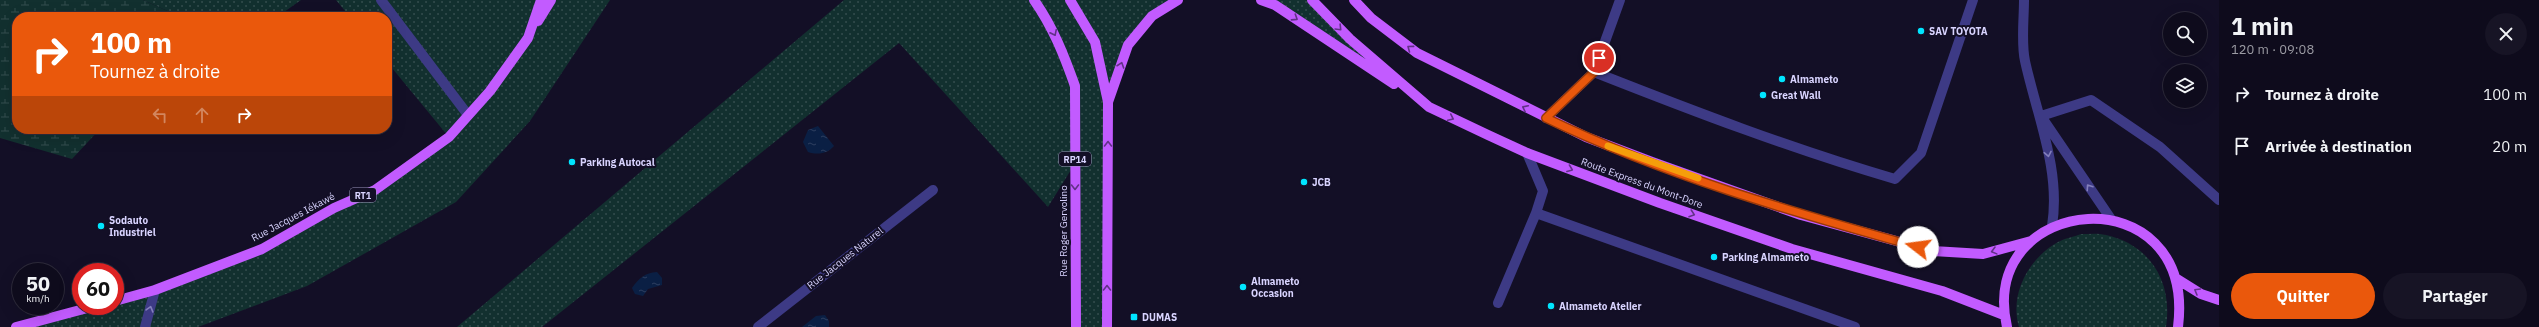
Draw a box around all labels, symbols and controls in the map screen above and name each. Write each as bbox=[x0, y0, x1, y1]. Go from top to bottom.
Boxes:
text: 1 min bbox=[2231, 10, 2294, 42]
map controls bbox=[2163, 12, 2207, 108]
button: search bbox=[2163, 12, 2207, 56]
button: close bbox=[2485, 13, 2527, 55]
one-way arrow bbox=[1291, 14, 1298, 21]
one-way arrow bbox=[1334, 23, 1342, 31]
text: 100 m bbox=[90, 24, 172, 61]
place label: SAV TOYOTA bbox=[1929, 25, 1988, 38]
marker: SAV TOYOTA bbox=[1916, 26, 1926, 36]
icon: right bbox=[24, 28, 76, 80]
one-way arrow bbox=[1049, 29, 1057, 36]
pin bbox=[1582, 41, 1616, 75]
text: 120 m · 09:08 bbox=[2231, 41, 2314, 58]
one-way arrow bbox=[1407, 45, 1414, 52]
icon: arrive bbox=[1588, 47, 1610, 69]
text: Tournez à droite bbox=[90, 60, 220, 83]
one-way arrow bbox=[1116, 62, 1124, 69]
button: layers bbox=[2163, 64, 2207, 108]
place label: Almameto bbox=[1790, 73, 1839, 86]
marker: Almameto bbox=[1777, 74, 1787, 84]
icon: right bbox=[2231, 83, 2253, 105]
text: Tournez à droite bbox=[2265, 85, 2379, 104]
text: 100 m bbox=[2483, 85, 2527, 104]
place label: Great Wall bbox=[1771, 89, 1821, 102]
marker: Great Wall bbox=[1758, 90, 1768, 100]
icon: left bbox=[149, 104, 171, 126]
icon: ahead bbox=[191, 104, 213, 126]
icon: right bbox=[233, 104, 255, 126]
one-way arrow bbox=[1522, 105, 1529, 113]
one-way arrow bbox=[1446, 113, 1454, 121]
icon: arrive bbox=[2231, 135, 2253, 157]
text: Arrivée à destination bbox=[2265, 137, 2412, 156]
text: 20 m bbox=[2492, 137, 2527, 156]
one-way arrow bbox=[1104, 141, 1112, 147]
one-way arrow bbox=[2043, 151, 2052, 157]
road number: RP14 bbox=[1059, 152, 1091, 166]
street label: Route Express du Mont-Dore bbox=[1579, 155, 1705, 211]
place label: Parking Autocal bbox=[580, 156, 655, 169]
marker: Parking Autocal bbox=[567, 157, 577, 167]
one-way arrow bbox=[1567, 165, 1574, 173]
place label: JCB bbox=[1312, 176, 1331, 189]
marker: JCB bbox=[1299, 177, 1309, 187]
one-way arrow bbox=[1071, 184, 1079, 190]
one-way arrow bbox=[2087, 184, 2094, 191]
street label: Rue Roger Gervolino bbox=[1057, 185, 1070, 277]
road number: RT1 bbox=[350, 188, 376, 202]
street label: Rue Jacques Iékawé bbox=[249, 189, 337, 244]
one-way arrow bbox=[1688, 210, 1695, 218]
place label: Sodauto Industriel bbox=[109, 214, 156, 239]
marker: Sodauto Industriel bbox=[96, 221, 106, 231]
street label: Rue Jacques Naturel bbox=[804, 224, 886, 292]
position arrow bbox=[1897, 226, 1939, 268]
one-way arrow bbox=[1990, 246, 1997, 255]
place label: Parking Almameto bbox=[1722, 251, 1809, 264]
marker: Parking Almameto bbox=[1709, 252, 1719, 262]
speed limit sign: 60 bbox=[72, 263, 124, 315]
text: 50 bbox=[26, 270, 50, 297]
button: Quitter bbox=[2231, 273, 2375, 319]
button: Partager bbox=[2383, 273, 2527, 319]
place label: Almameto Occasion bbox=[1251, 275, 1300, 300]
marker: Almameto Occasion bbox=[1238, 282, 1248, 292]
one-way arrow bbox=[1103, 285, 1111, 291]
one-way arrow bbox=[2194, 288, 2201, 295]
text: km/h bbox=[26, 292, 50, 305]
place label: Almameto Atelier bbox=[1559, 300, 1641, 313]
marker: Almameto Atelier bbox=[1546, 301, 1556, 311]
one-way arrow bbox=[145, 305, 154, 312]
place label: DUMAS bbox=[1142, 311, 1177, 324]
marker: DUMAS bbox=[1129, 312, 1139, 322]

